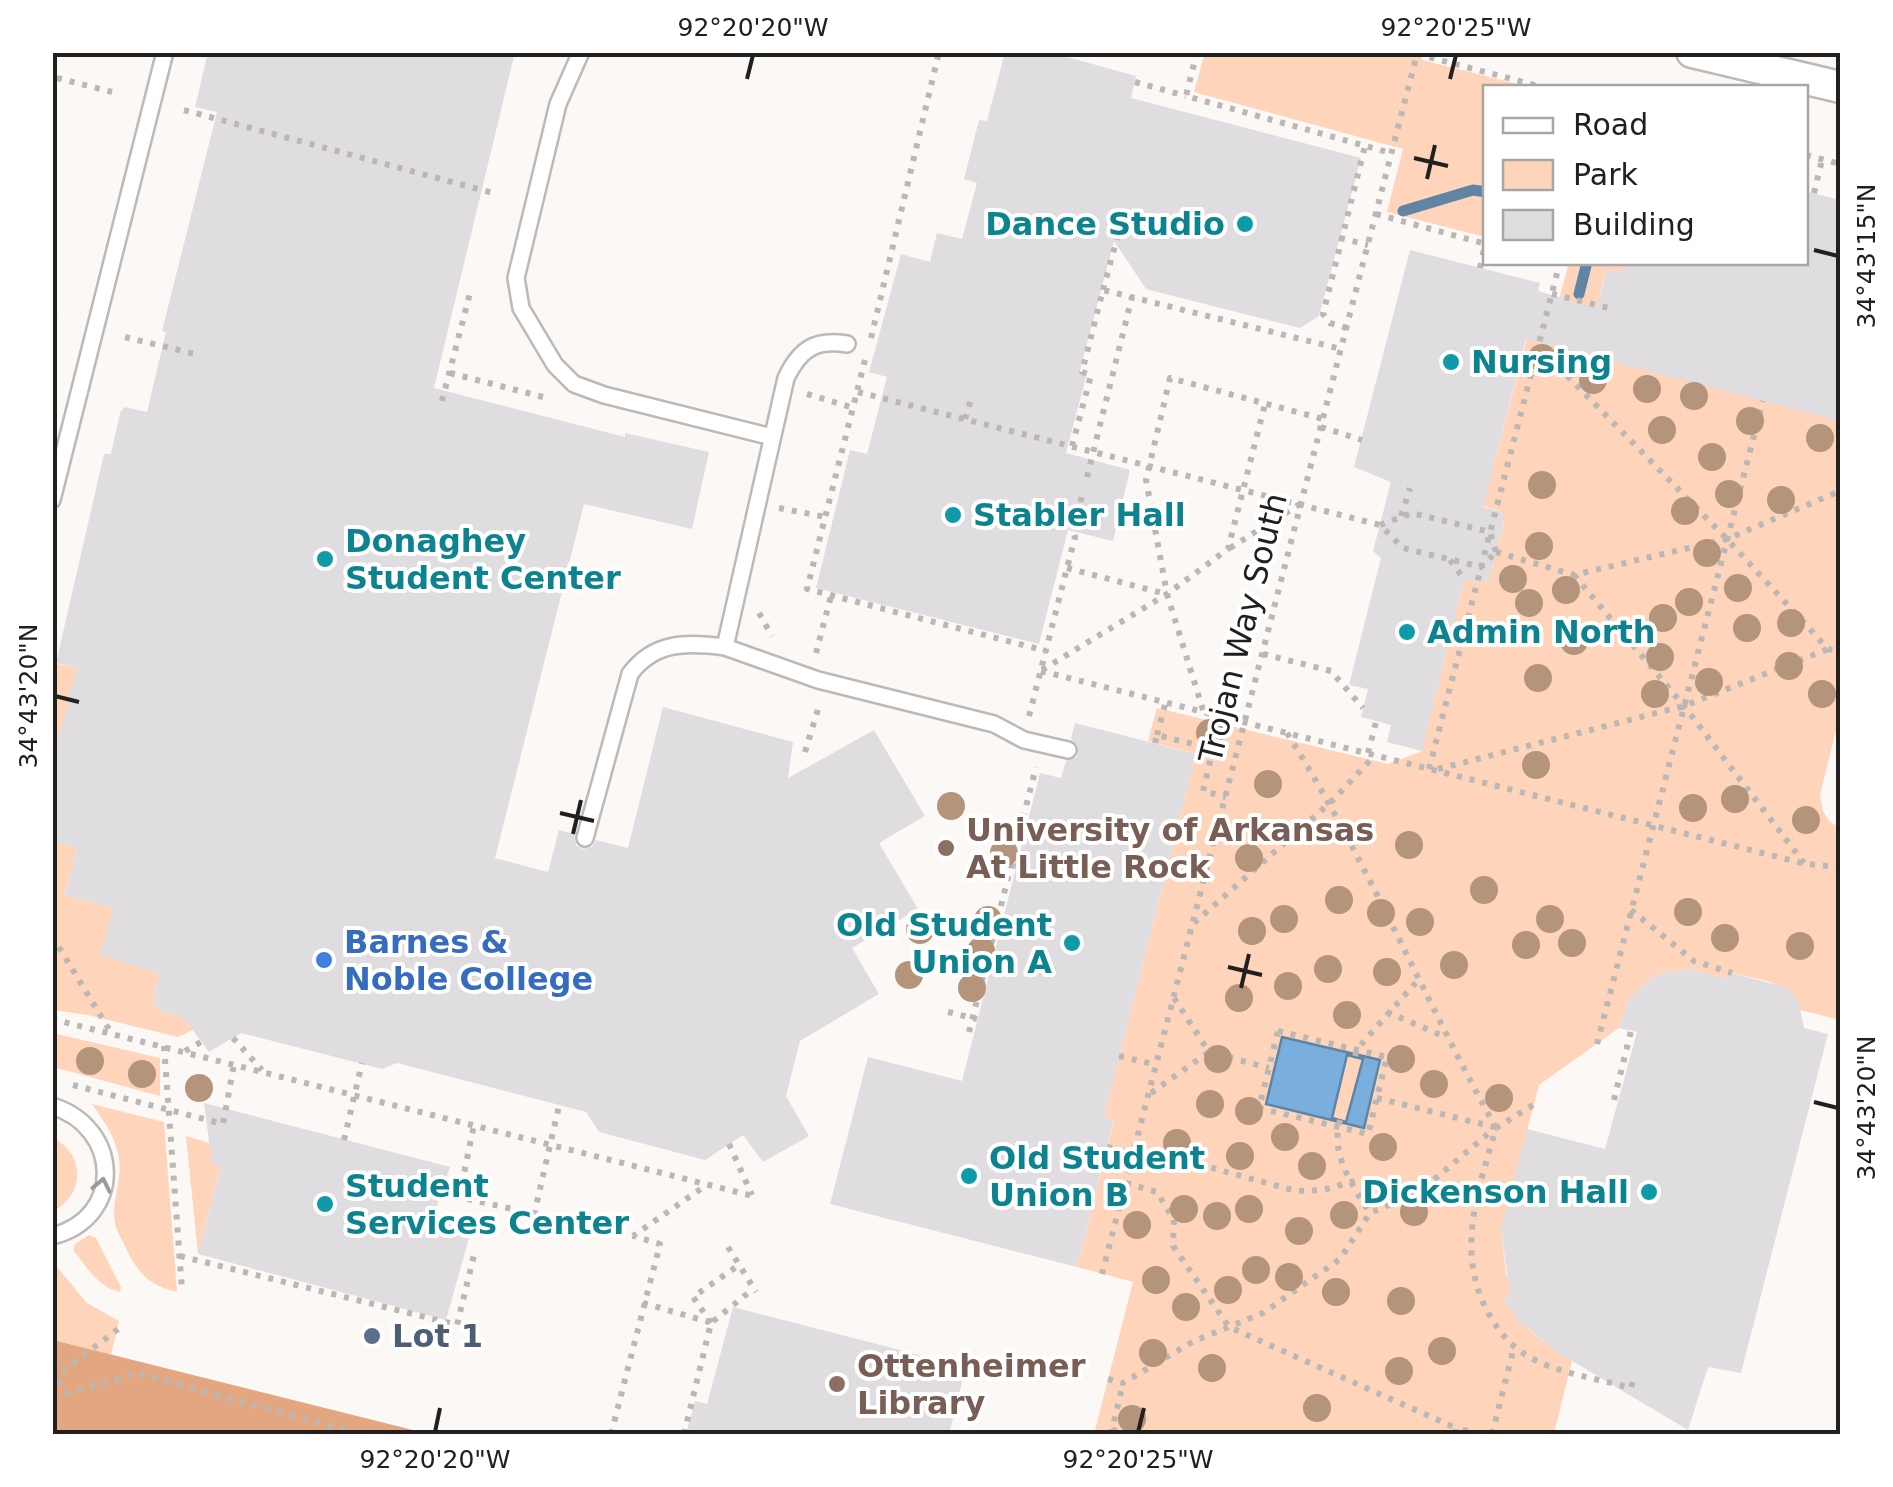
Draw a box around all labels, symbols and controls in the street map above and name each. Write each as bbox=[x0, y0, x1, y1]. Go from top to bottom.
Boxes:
text: 92°20'20"W bbox=[677, 13, 829, 42]
text: 92°20'25"W bbox=[1380, 13, 1532, 42]
legend bbox=[1483, 85, 1808, 265]
text: Road bbox=[1573, 107, 1648, 142]
text: Park bbox=[1573, 157, 1638, 192]
text: 34°43'15"N bbox=[1852, 183, 1881, 329]
place label: Dance Studio bbox=[985, 205, 1225, 243]
text: Building bbox=[1573, 207, 1695, 242]
marker: Dance Studio bbox=[1234, 213, 1256, 235]
place label: Nursing bbox=[1471, 343, 1612, 381]
marker: Nursing bbox=[1440, 351, 1462, 373]
street label: Trojan Way South bbox=[1191, 489, 1295, 768]
place label: Stabler Hall bbox=[973, 496, 1186, 534]
marker: Stabler Hall bbox=[942, 504, 964, 526]
place label: Donaghey Student Center bbox=[345, 522, 621, 597]
marker: Donaghey Student Center bbox=[314, 548, 336, 570]
place label: Admin North bbox=[1427, 613, 1656, 651]
marker: Admin North bbox=[1396, 621, 1418, 643]
text: 34°43'20"N bbox=[14, 623, 43, 769]
place label: University of Arkansas At Little Rock bbox=[966, 811, 1374, 886]
marker: University of Arkansas At Little Rock bbox=[935, 837, 957, 859]
place label: Old Student Union A bbox=[836, 906, 1052, 981]
place label: Barnes & Noble College bbox=[344, 923, 593, 998]
marker: Old Student Union A bbox=[1061, 932, 1083, 954]
marker: Barnes & Noble College bbox=[313, 949, 335, 971]
text: 34°43'20"N bbox=[1852, 1035, 1881, 1181]
place label: Old Student Union B bbox=[989, 1139, 1205, 1214]
marker: Old Student Union B bbox=[958, 1165, 980, 1187]
place label: Student Services Center bbox=[345, 1167, 629, 1242]
place label: Dickenson Hall bbox=[1362, 1173, 1629, 1211]
one-way arrow bbox=[91, 1176, 112, 1193]
marker: Dickenson Hall bbox=[1638, 1181, 1660, 1203]
marker: Student Services Center bbox=[314, 1193, 336, 1215]
place label: Lot 1 bbox=[392, 1317, 483, 1355]
marker: Lot 1 bbox=[361, 1325, 383, 1347]
place label: Ottenheimer Library bbox=[857, 1347, 1086, 1422]
marker: Ottenheimer Library bbox=[826, 1373, 848, 1395]
text: 92°20'20"W bbox=[359, 1445, 511, 1474]
text: 92°20'25"W bbox=[1062, 1445, 1214, 1474]

